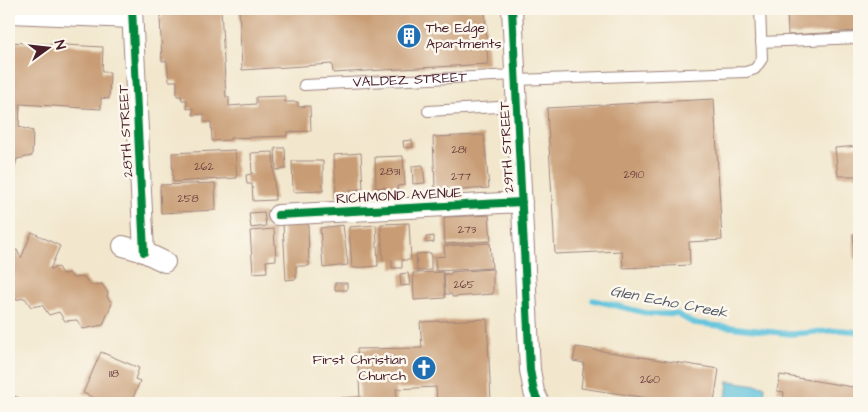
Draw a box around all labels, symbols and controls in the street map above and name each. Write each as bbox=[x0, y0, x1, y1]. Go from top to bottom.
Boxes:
place label: The Edge Apartments bbox=[426, 18, 501, 54]
north arrow bbox=[22, 22, 72, 72]
building icon: The Edge Apartments bbox=[396, 23, 422, 49]
text: N bbox=[49, 38, 70, 52]
street label: VALDEZ STREET bbox=[352, 67, 468, 93]
street label: 28TH STREET bbox=[114, 84, 138, 178]
street label: 29TH STREET bbox=[495, 100, 519, 193]
house number: 281 bbox=[452, 142, 467, 157]
house number: 262 bbox=[194, 159, 214, 174]
house number: 2831 bbox=[380, 164, 401, 179]
house number: 2910 bbox=[624, 167, 645, 182]
house number: 277 bbox=[451, 169, 471, 184]
street label: RICHMOND AVENUE bbox=[336, 183, 463, 209]
house number: 258 bbox=[177, 191, 199, 206]
house number: 273 bbox=[458, 222, 477, 237]
house number: 265 bbox=[454, 277, 475, 292]
water label: Glen Echo Creek bbox=[609, 280, 730, 324]
place label: First Christian Church bbox=[313, 350, 406, 386]
church icon: First Christian Church bbox=[411, 355, 437, 381]
house number: 118 bbox=[109, 366, 119, 381]
house number: 260 bbox=[640, 372, 660, 387]

